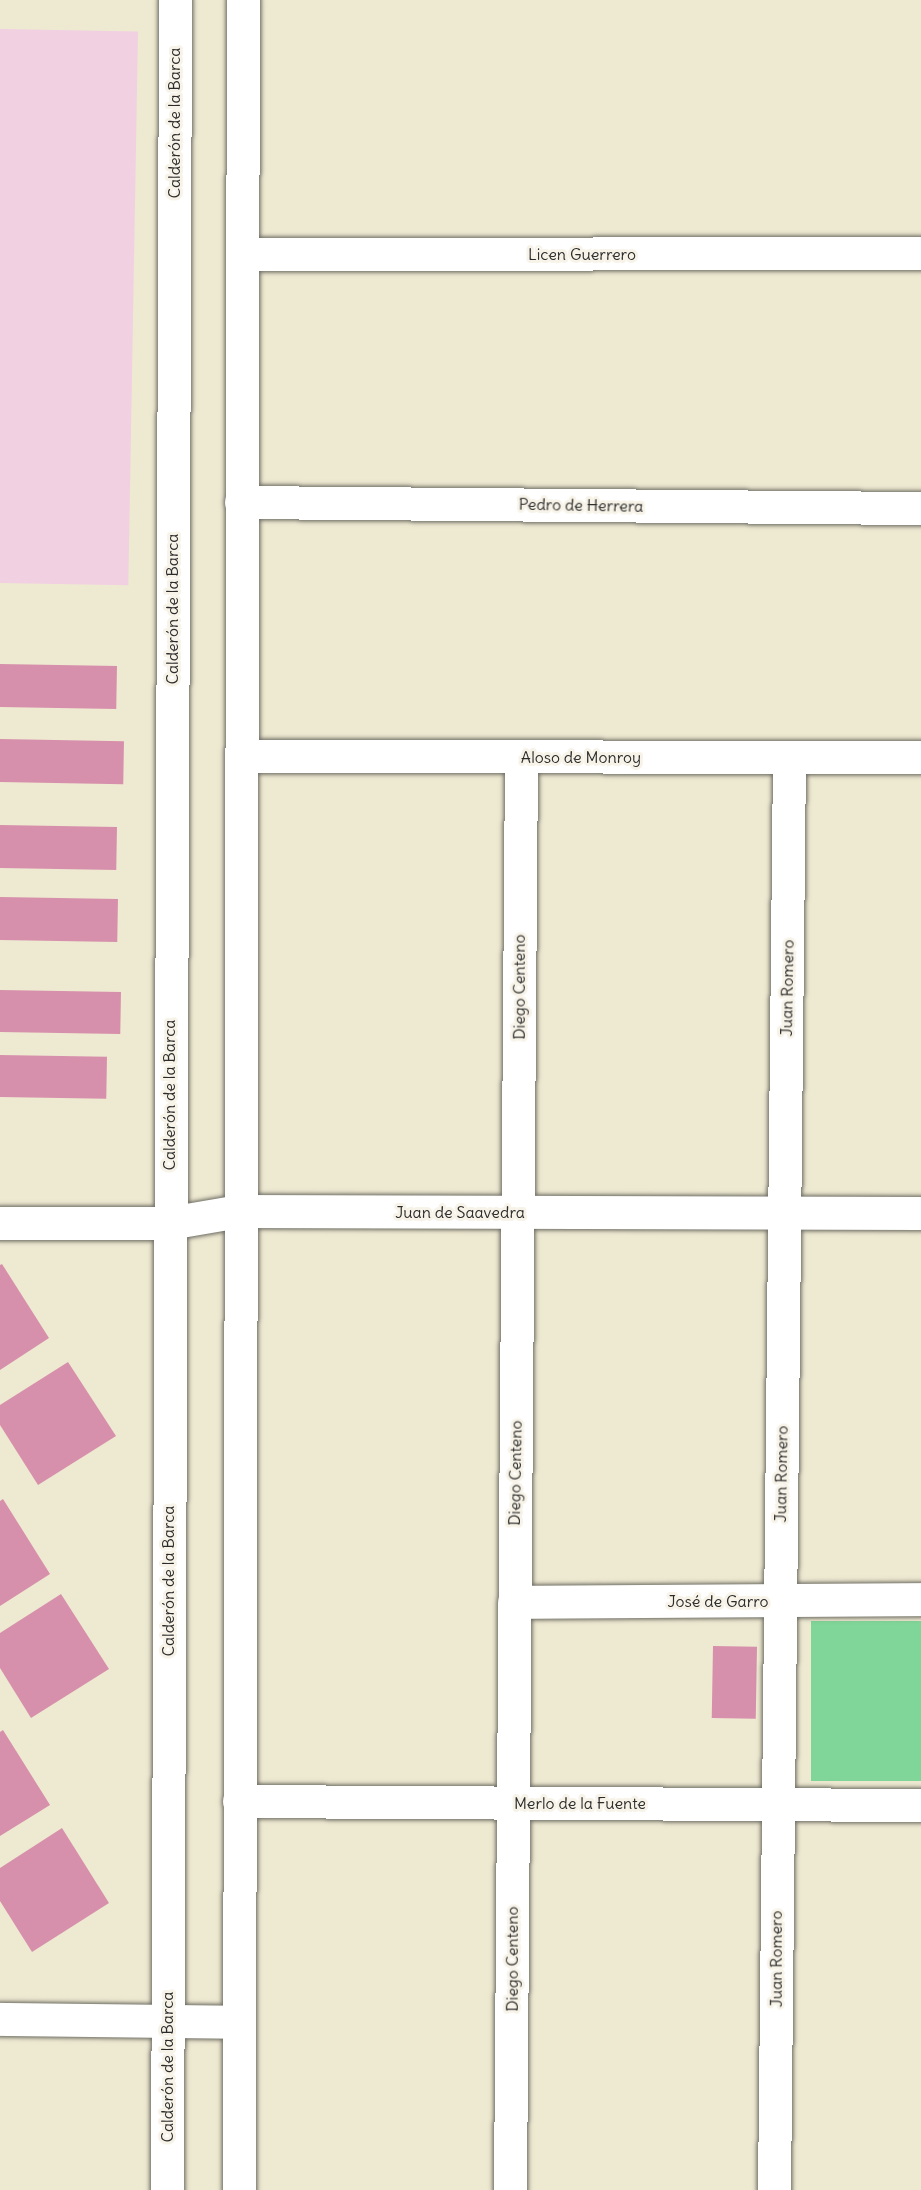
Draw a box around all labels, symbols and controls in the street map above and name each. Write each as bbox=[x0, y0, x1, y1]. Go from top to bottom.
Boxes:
street label: Calderón de la Barca bbox=[164, 48, 184, 198]
street label: Licen Guerrero bbox=[528, 244, 636, 264]
street label: Pedro de Herrera bbox=[519, 494, 643, 516]
street label: Calderón de la Barca bbox=[162, 534, 182, 684]
street label: Aloso de Monroy bbox=[521, 747, 641, 767]
street label: Diego Centeno bbox=[509, 934, 529, 1040]
street label: Juan Romero bbox=[777, 940, 797, 1036]
street label: Calderón de la Barca bbox=[159, 1020, 179, 1170]
street label: Juan de Saavedra bbox=[395, 1202, 525, 1222]
street label: Diego Centeno bbox=[504, 1420, 526, 1526]
street label: Juan Romero bbox=[771, 1426, 791, 1522]
street label: Calderón de la Barca bbox=[158, 1506, 178, 1656]
street label: José de Garro bbox=[667, 1591, 769, 1611]
street label: Merlo de la Fuente bbox=[514, 1793, 646, 1813]
street label: Diego Centeno bbox=[502, 1906, 522, 2012]
street label: Juan Romero bbox=[766, 1911, 786, 2007]
street label: Calderón de la Barca bbox=[157, 1992, 177, 2142]

